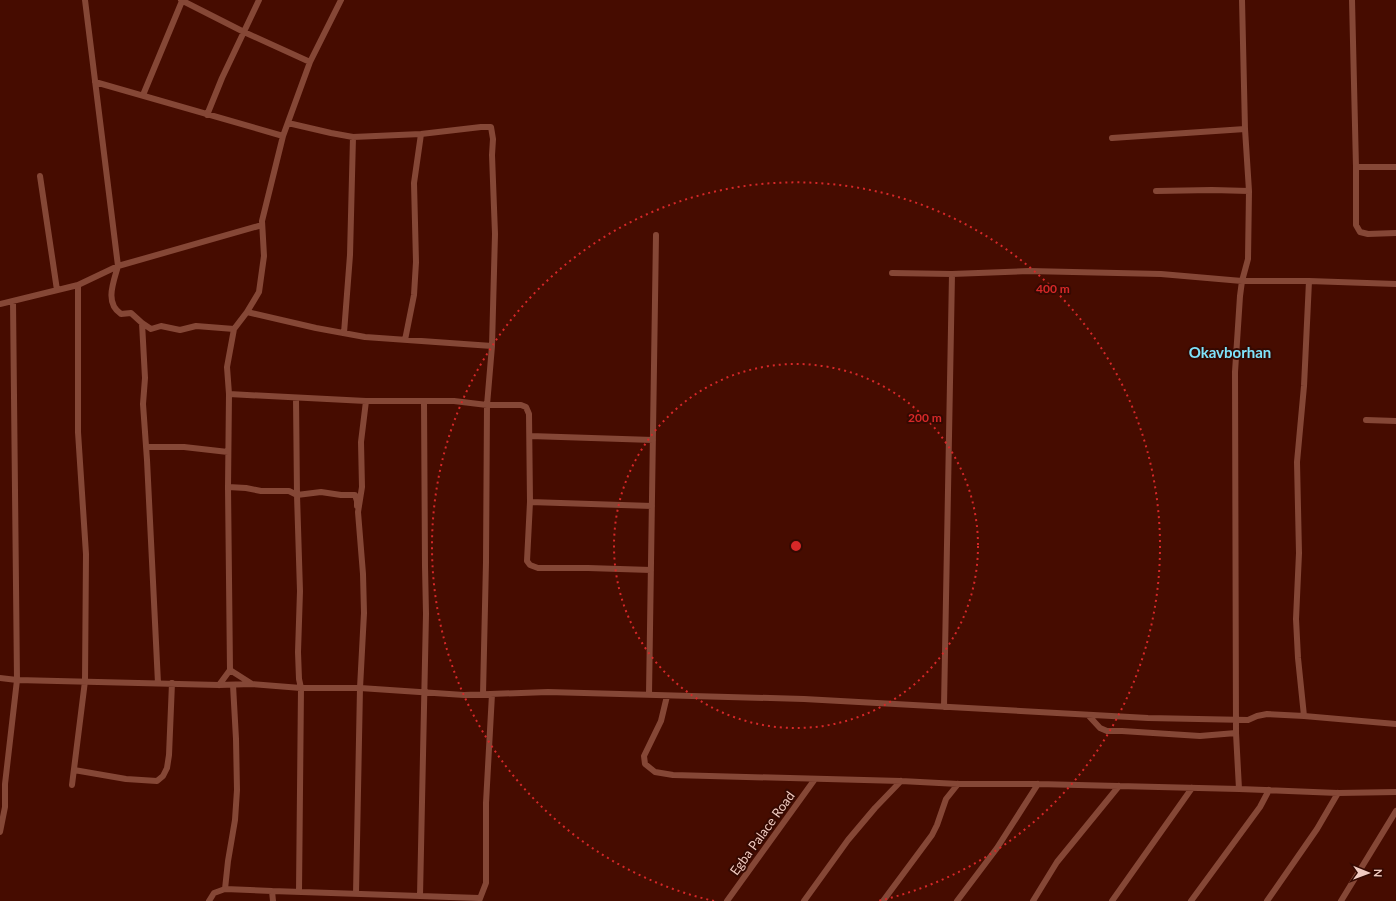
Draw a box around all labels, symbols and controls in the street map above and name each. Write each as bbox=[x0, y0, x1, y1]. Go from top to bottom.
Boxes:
text: 400 m bbox=[1036, 281, 1070, 296]
district label: Okavborhan bbox=[1189, 343, 1271, 361]
text: 200 m bbox=[908, 410, 942, 425]
centre of rings bbox=[789, 539, 803, 553]
street label: Egba Palace Road bbox=[726, 788, 798, 878]
north arrow bbox=[1348, 853, 1388, 893]
text: N bbox=[1372, 869, 1385, 878]

